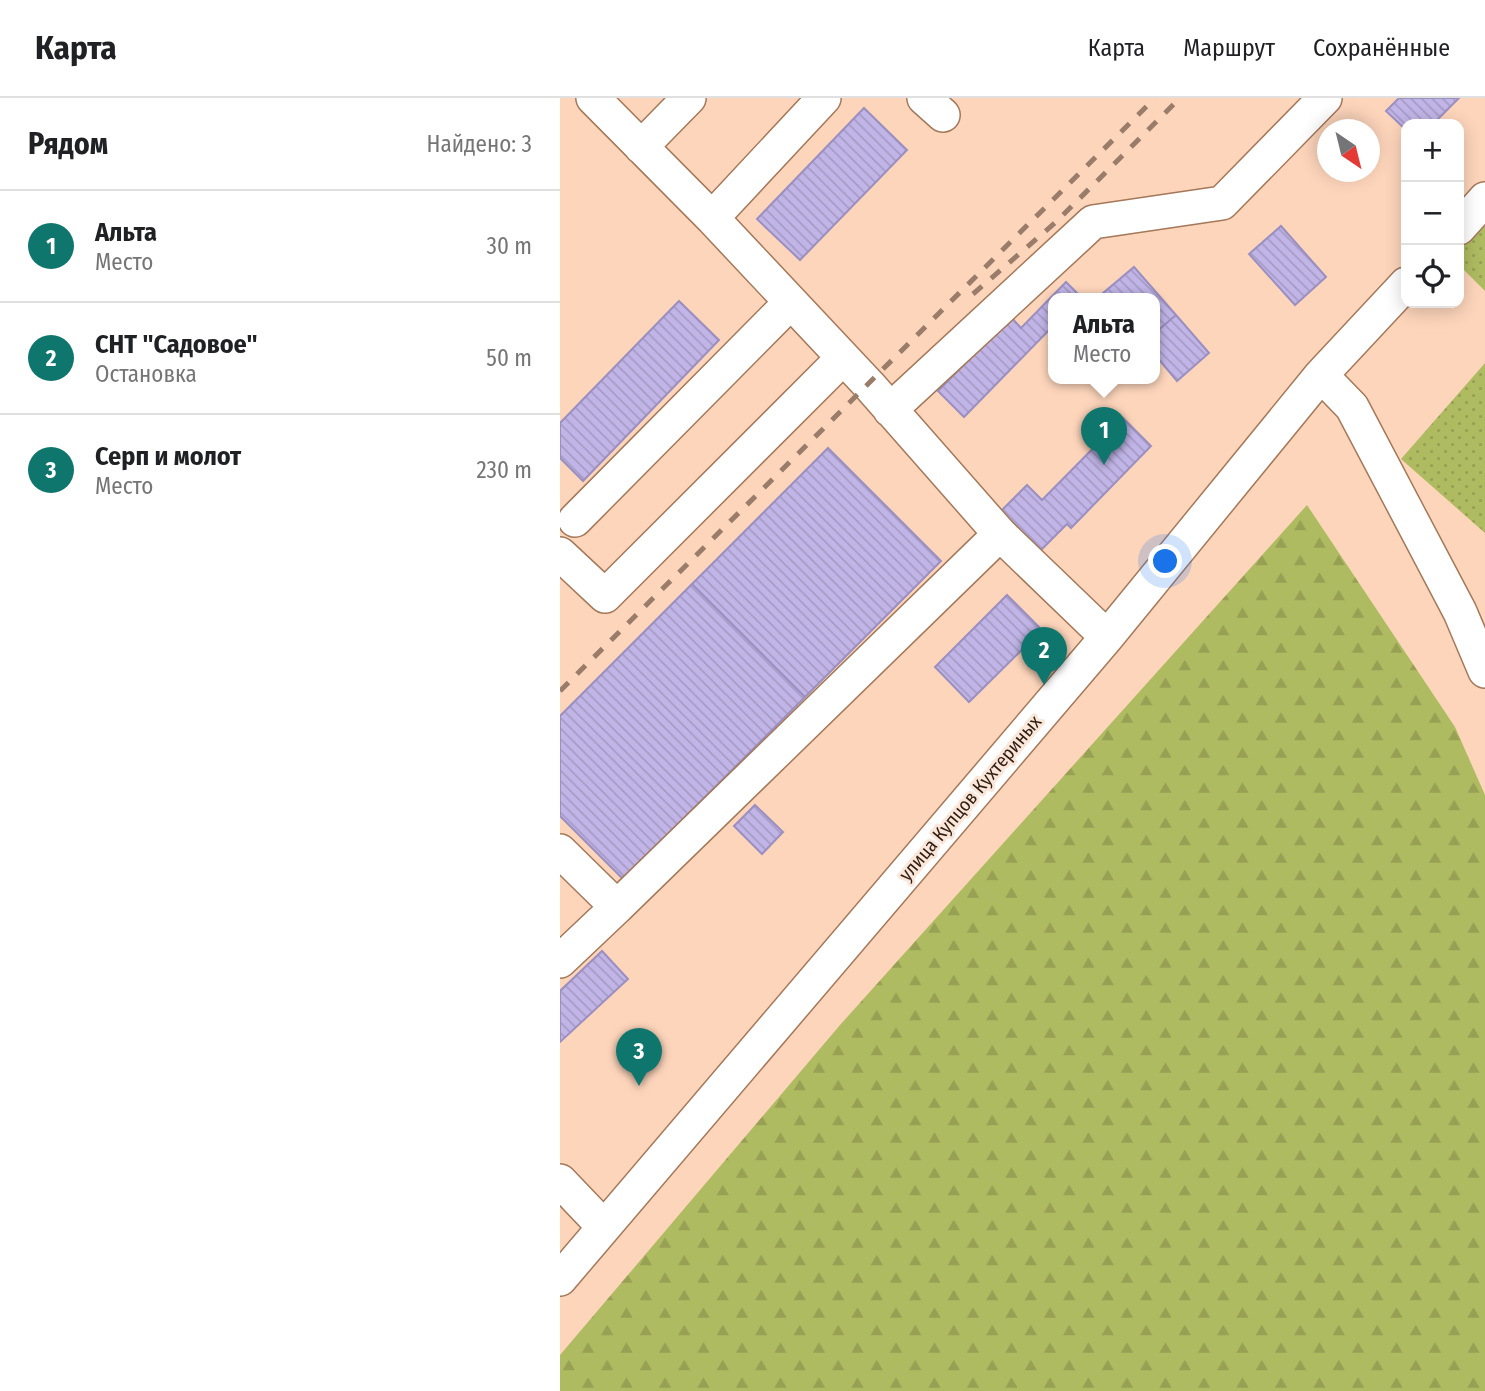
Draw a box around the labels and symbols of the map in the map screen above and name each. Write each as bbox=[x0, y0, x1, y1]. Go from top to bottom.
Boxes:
north arrow bbox=[1317, 119, 1380, 182]
pin: 1 bbox=[1081, 407, 1127, 465]
your location bbox=[1148, 544, 1182, 578]
pin: 2 bbox=[1021, 627, 1067, 685]
street label: улица Купцов Кухтериных bbox=[894, 710, 1046, 886]
pin: 3 bbox=[616, 1028, 662, 1086]

